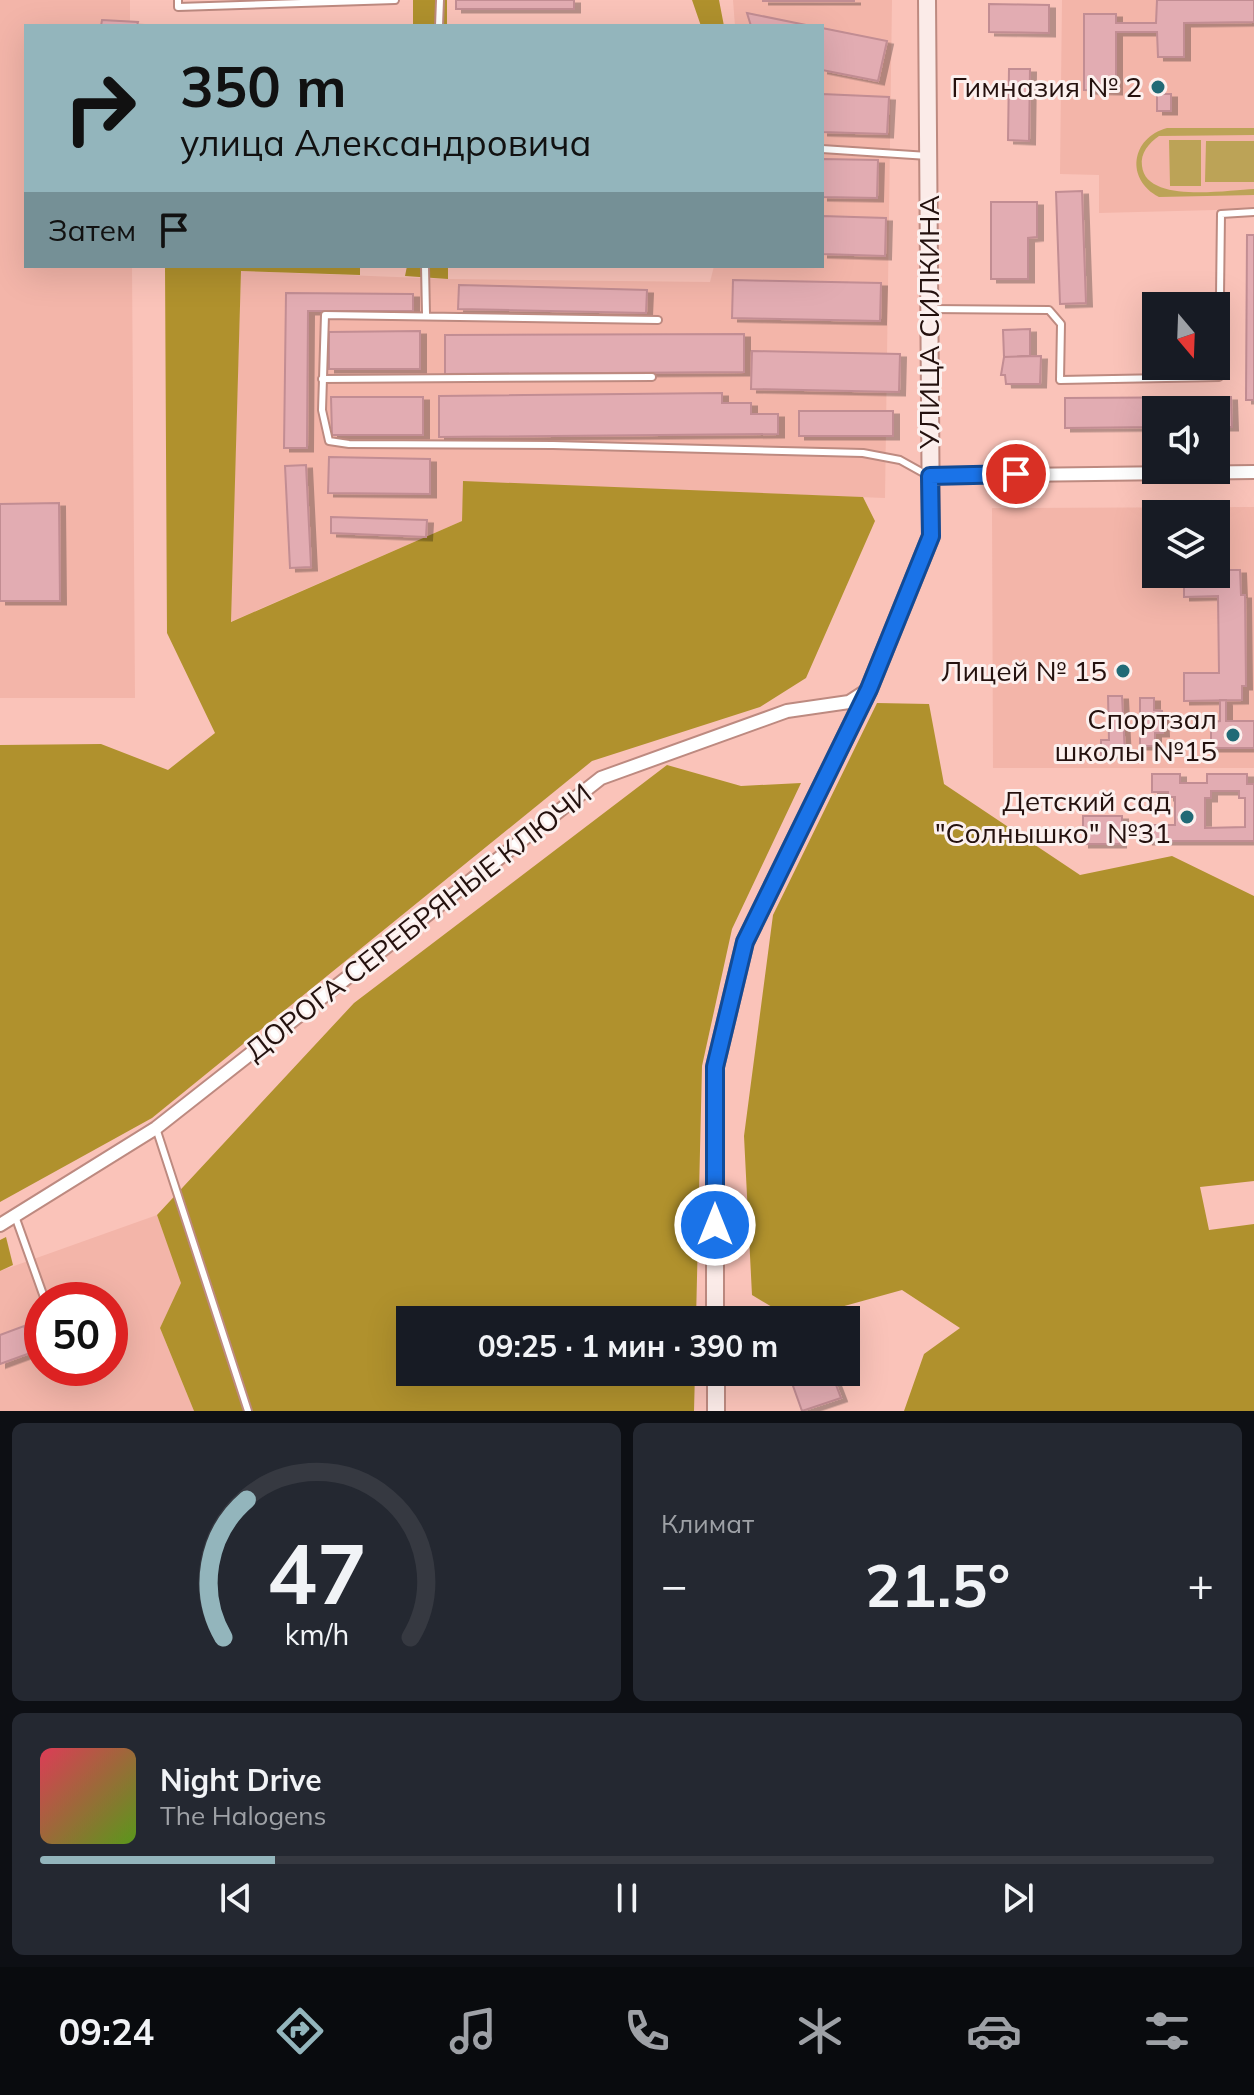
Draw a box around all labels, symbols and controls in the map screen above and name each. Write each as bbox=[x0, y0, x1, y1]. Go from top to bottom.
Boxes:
text: 350 m bbox=[180, 51, 347, 121]
icon: right bbox=[48, 56, 152, 160]
place label: Гимназия № 2 bbox=[951, 69, 1142, 104]
marker: Гимназия № 2 bbox=[1149, 78, 1167, 96]
text: улица Александровича bbox=[180, 120, 591, 165]
street label: УЛИЦА СИЛКИНА bbox=[911, 195, 946, 450]
icon: arrive bbox=[152, 208, 196, 252]
text: Затем bbox=[48, 211, 136, 249]
north arrow bbox=[1142, 292, 1230, 380]
map controls bbox=[1142, 292, 1230, 588]
button: sound bbox=[1142, 396, 1230, 484]
pin bbox=[982, 440, 1050, 508]
icon: arrive bbox=[994, 452, 1038, 496]
button: layers bbox=[1142, 500, 1230, 588]
place label: Лицей № 15 bbox=[941, 653, 1107, 688]
marker: Лицей № 15 bbox=[1114, 662, 1132, 680]
place label: Спортзал школы №15 bbox=[1054, 701, 1217, 768]
marker: Спортзал школы №15 bbox=[1224, 726, 1242, 744]
street label: ДОРОГА СЕРЕБРЯНЫЕ КЛЮЧИ bbox=[237, 775, 598, 1068]
place label: Детский сад "Солнышко" №31 bbox=[935, 783, 1171, 850]
marker: Детский сад "Солнышко" №31 bbox=[1178, 808, 1196, 826]
position arrow bbox=[673, 1183, 757, 1267]
speed limit sign: 50 bbox=[24, 1282, 128, 1386]
text: 09:25 · 1 мин · 390 m bbox=[478, 1327, 778, 1365]
text: Климат bbox=[661, 1507, 754, 1540]
text: 47 bbox=[267, 1520, 366, 1625]
text: 21.5° bbox=[865, 1547, 1010, 1622]
text: − bbox=[661, 1557, 687, 1612]
text: + bbox=[1188, 1557, 1214, 1612]
text: km/h bbox=[284, 1616, 349, 1652]
text: Night Drive bbox=[160, 1761, 322, 1799]
text: The Halogens bbox=[160, 1799, 326, 1832]
icon: previous bbox=[214, 1876, 258, 1920]
icon: pause bbox=[605, 1876, 649, 1920]
icon: next bbox=[996, 1876, 1040, 1920]
icon: directions bbox=[272, 2003, 328, 2059]
icon: music bbox=[445, 2003, 501, 2059]
icon: phone bbox=[619, 2003, 675, 2059]
icon: climate bbox=[792, 2003, 848, 2059]
icon: car bbox=[966, 2003, 1022, 2059]
icon: filters bbox=[1139, 2003, 1195, 2059]
text: 09:24 bbox=[59, 2009, 154, 2054]

